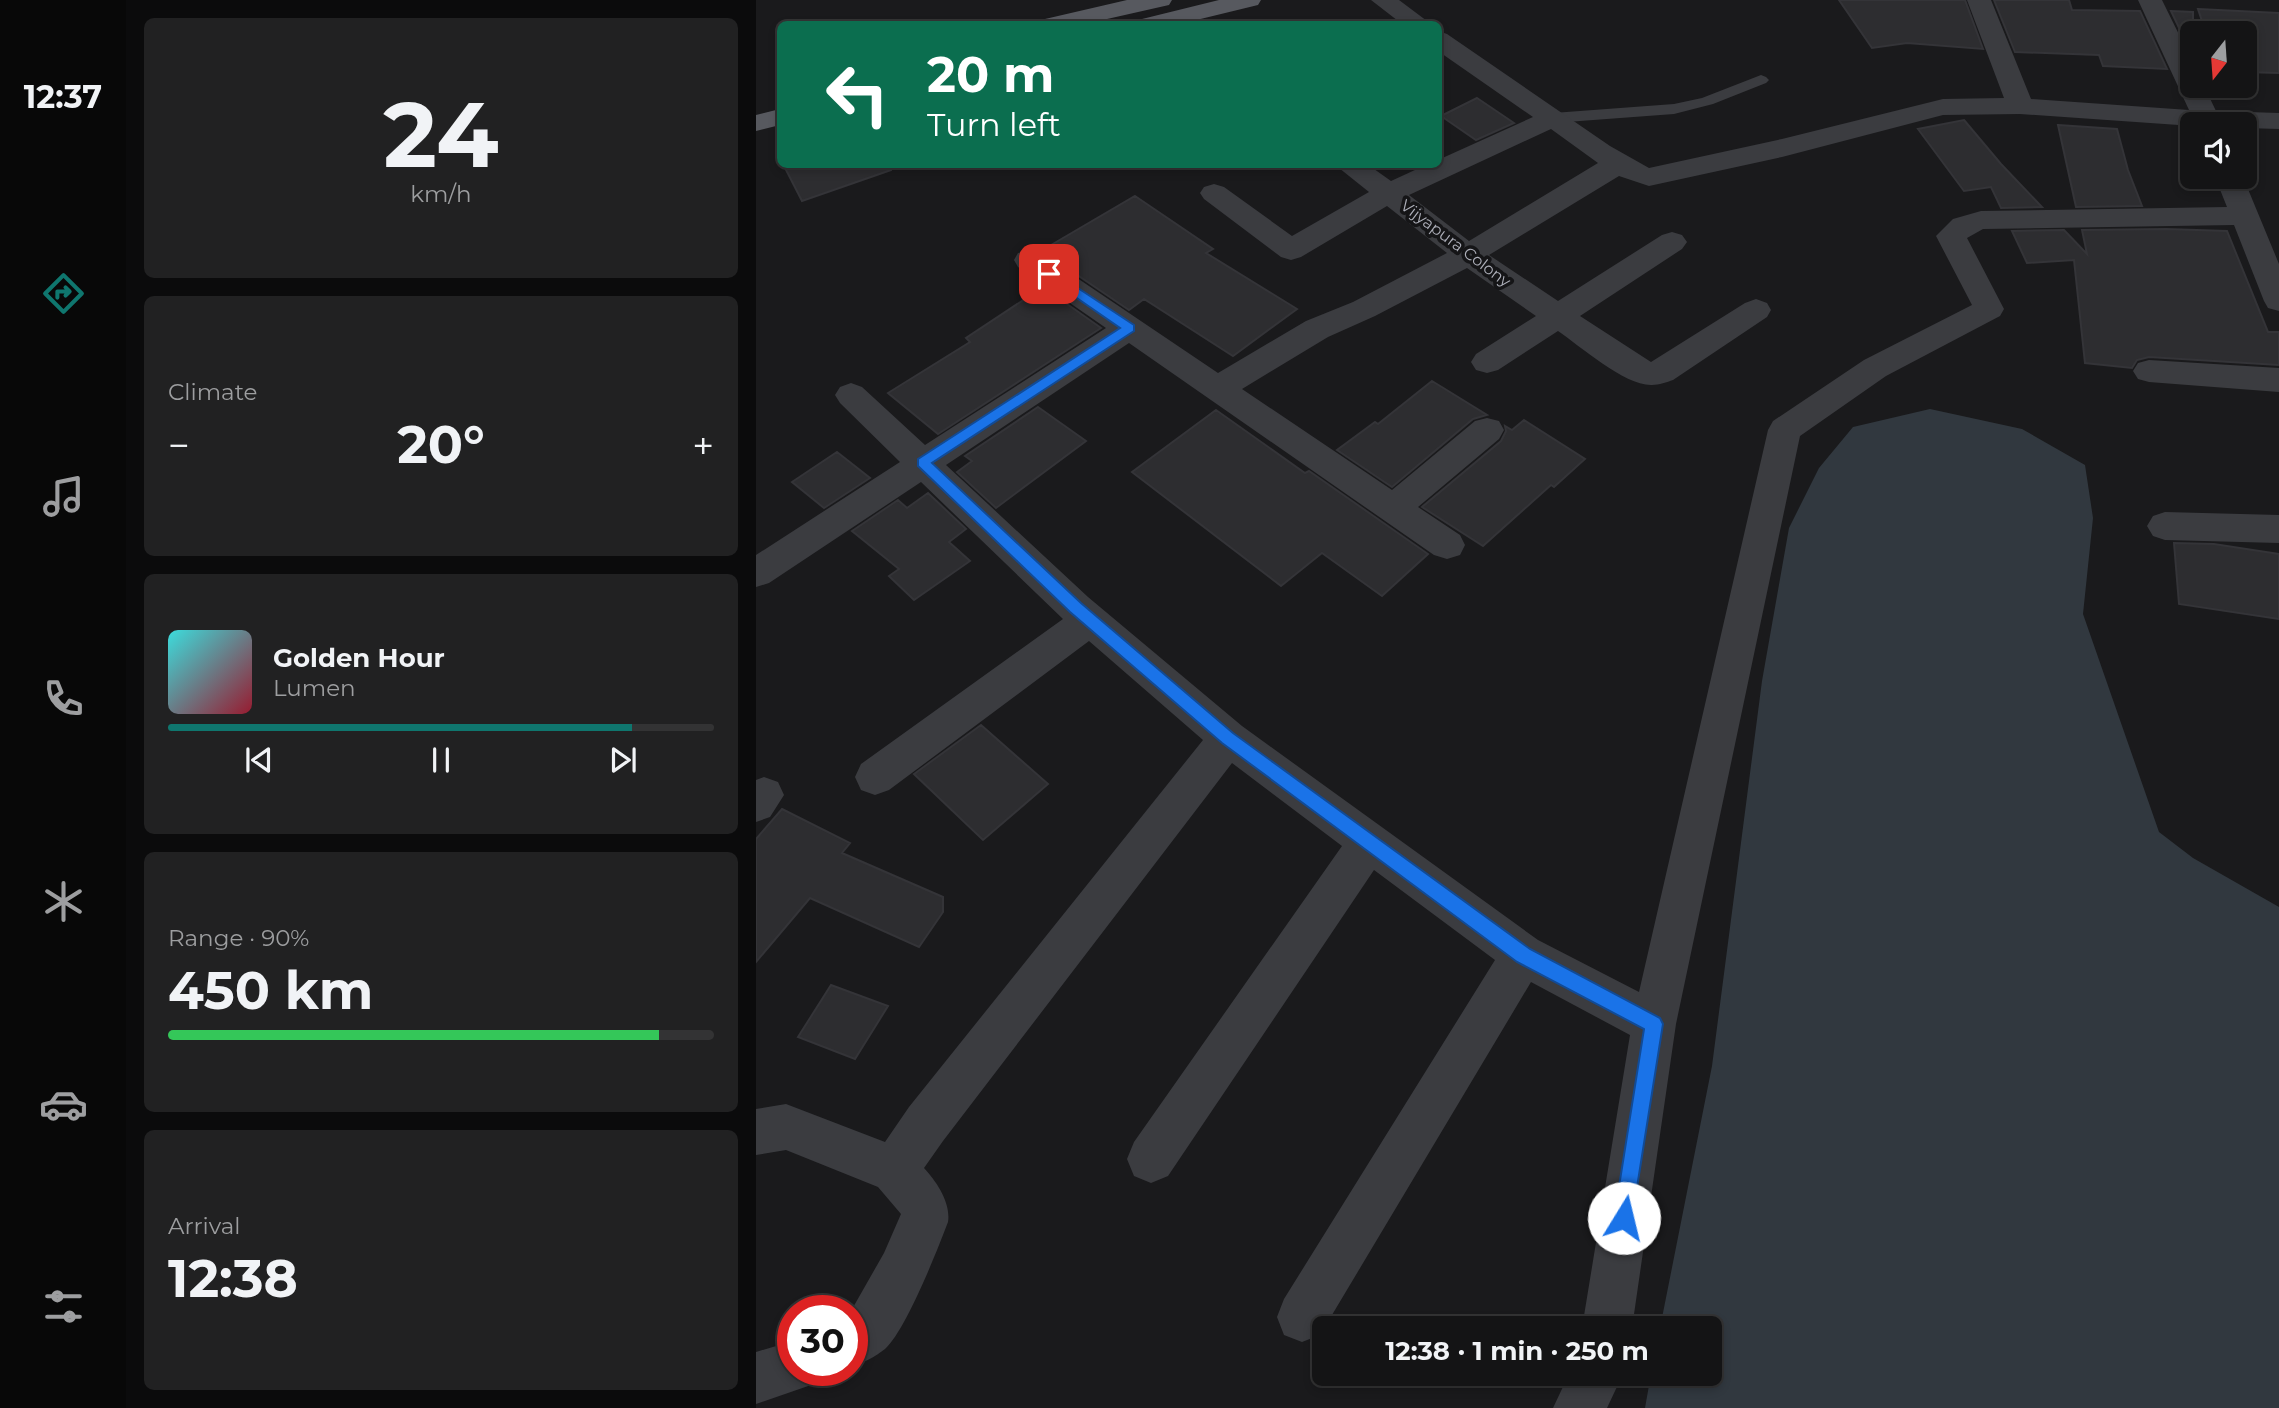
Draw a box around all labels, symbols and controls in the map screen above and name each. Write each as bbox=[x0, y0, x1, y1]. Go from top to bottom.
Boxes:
north arrow bbox=[2180, 21, 2258, 98]
map controls bbox=[2180, 21, 2257, 189]
text: 20 m bbox=[927, 45, 1054, 104]
icon: left bbox=[812, 49, 903, 140]
text: 12:37 bbox=[24, 77, 102, 116]
text: 24 bbox=[383, 79, 499, 190]
text: Turn left bbox=[927, 105, 1061, 144]
button: sound bbox=[2180, 112, 2257, 189]
text: km/h bbox=[410, 180, 472, 208]
street label: Vijyapura Colony bbox=[1397, 196, 1515, 291]
pin bbox=[1019, 244, 1079, 304]
icon: arrive bbox=[1030, 255, 1068, 293]
icon: directions bbox=[39, 269, 88, 318]
text: Climate bbox=[168, 378, 257, 406]
text: 20° bbox=[397, 413, 485, 476]
text: − bbox=[168, 422, 190, 469]
text: + bbox=[692, 422, 714, 469]
icon: music bbox=[39, 472, 88, 521]
text: Golden Hour bbox=[273, 642, 445, 674]
icon: phone bbox=[39, 674, 88, 723]
text: Lumen bbox=[273, 674, 356, 702]
icon: previous bbox=[240, 741, 278, 779]
icon: pause bbox=[422, 741, 460, 779]
icon: next bbox=[604, 741, 642, 779]
icon: climate bbox=[39, 877, 88, 926]
text: Range · 90% bbox=[168, 924, 309, 952]
text: 450 km bbox=[168, 959, 373, 1022]
icon: car bbox=[39, 1080, 88, 1129]
position arrow bbox=[1587, 1181, 1661, 1255]
text: Arrival bbox=[168, 1212, 241, 1240]
text: 12:38 bbox=[168, 1247, 298, 1310]
icon: filters bbox=[39, 1282, 88, 1331]
speed limit sign: 30 bbox=[777, 1295, 868, 1386]
text: 12:38 · 1 min · 250 m bbox=[1385, 1335, 1649, 1367]

